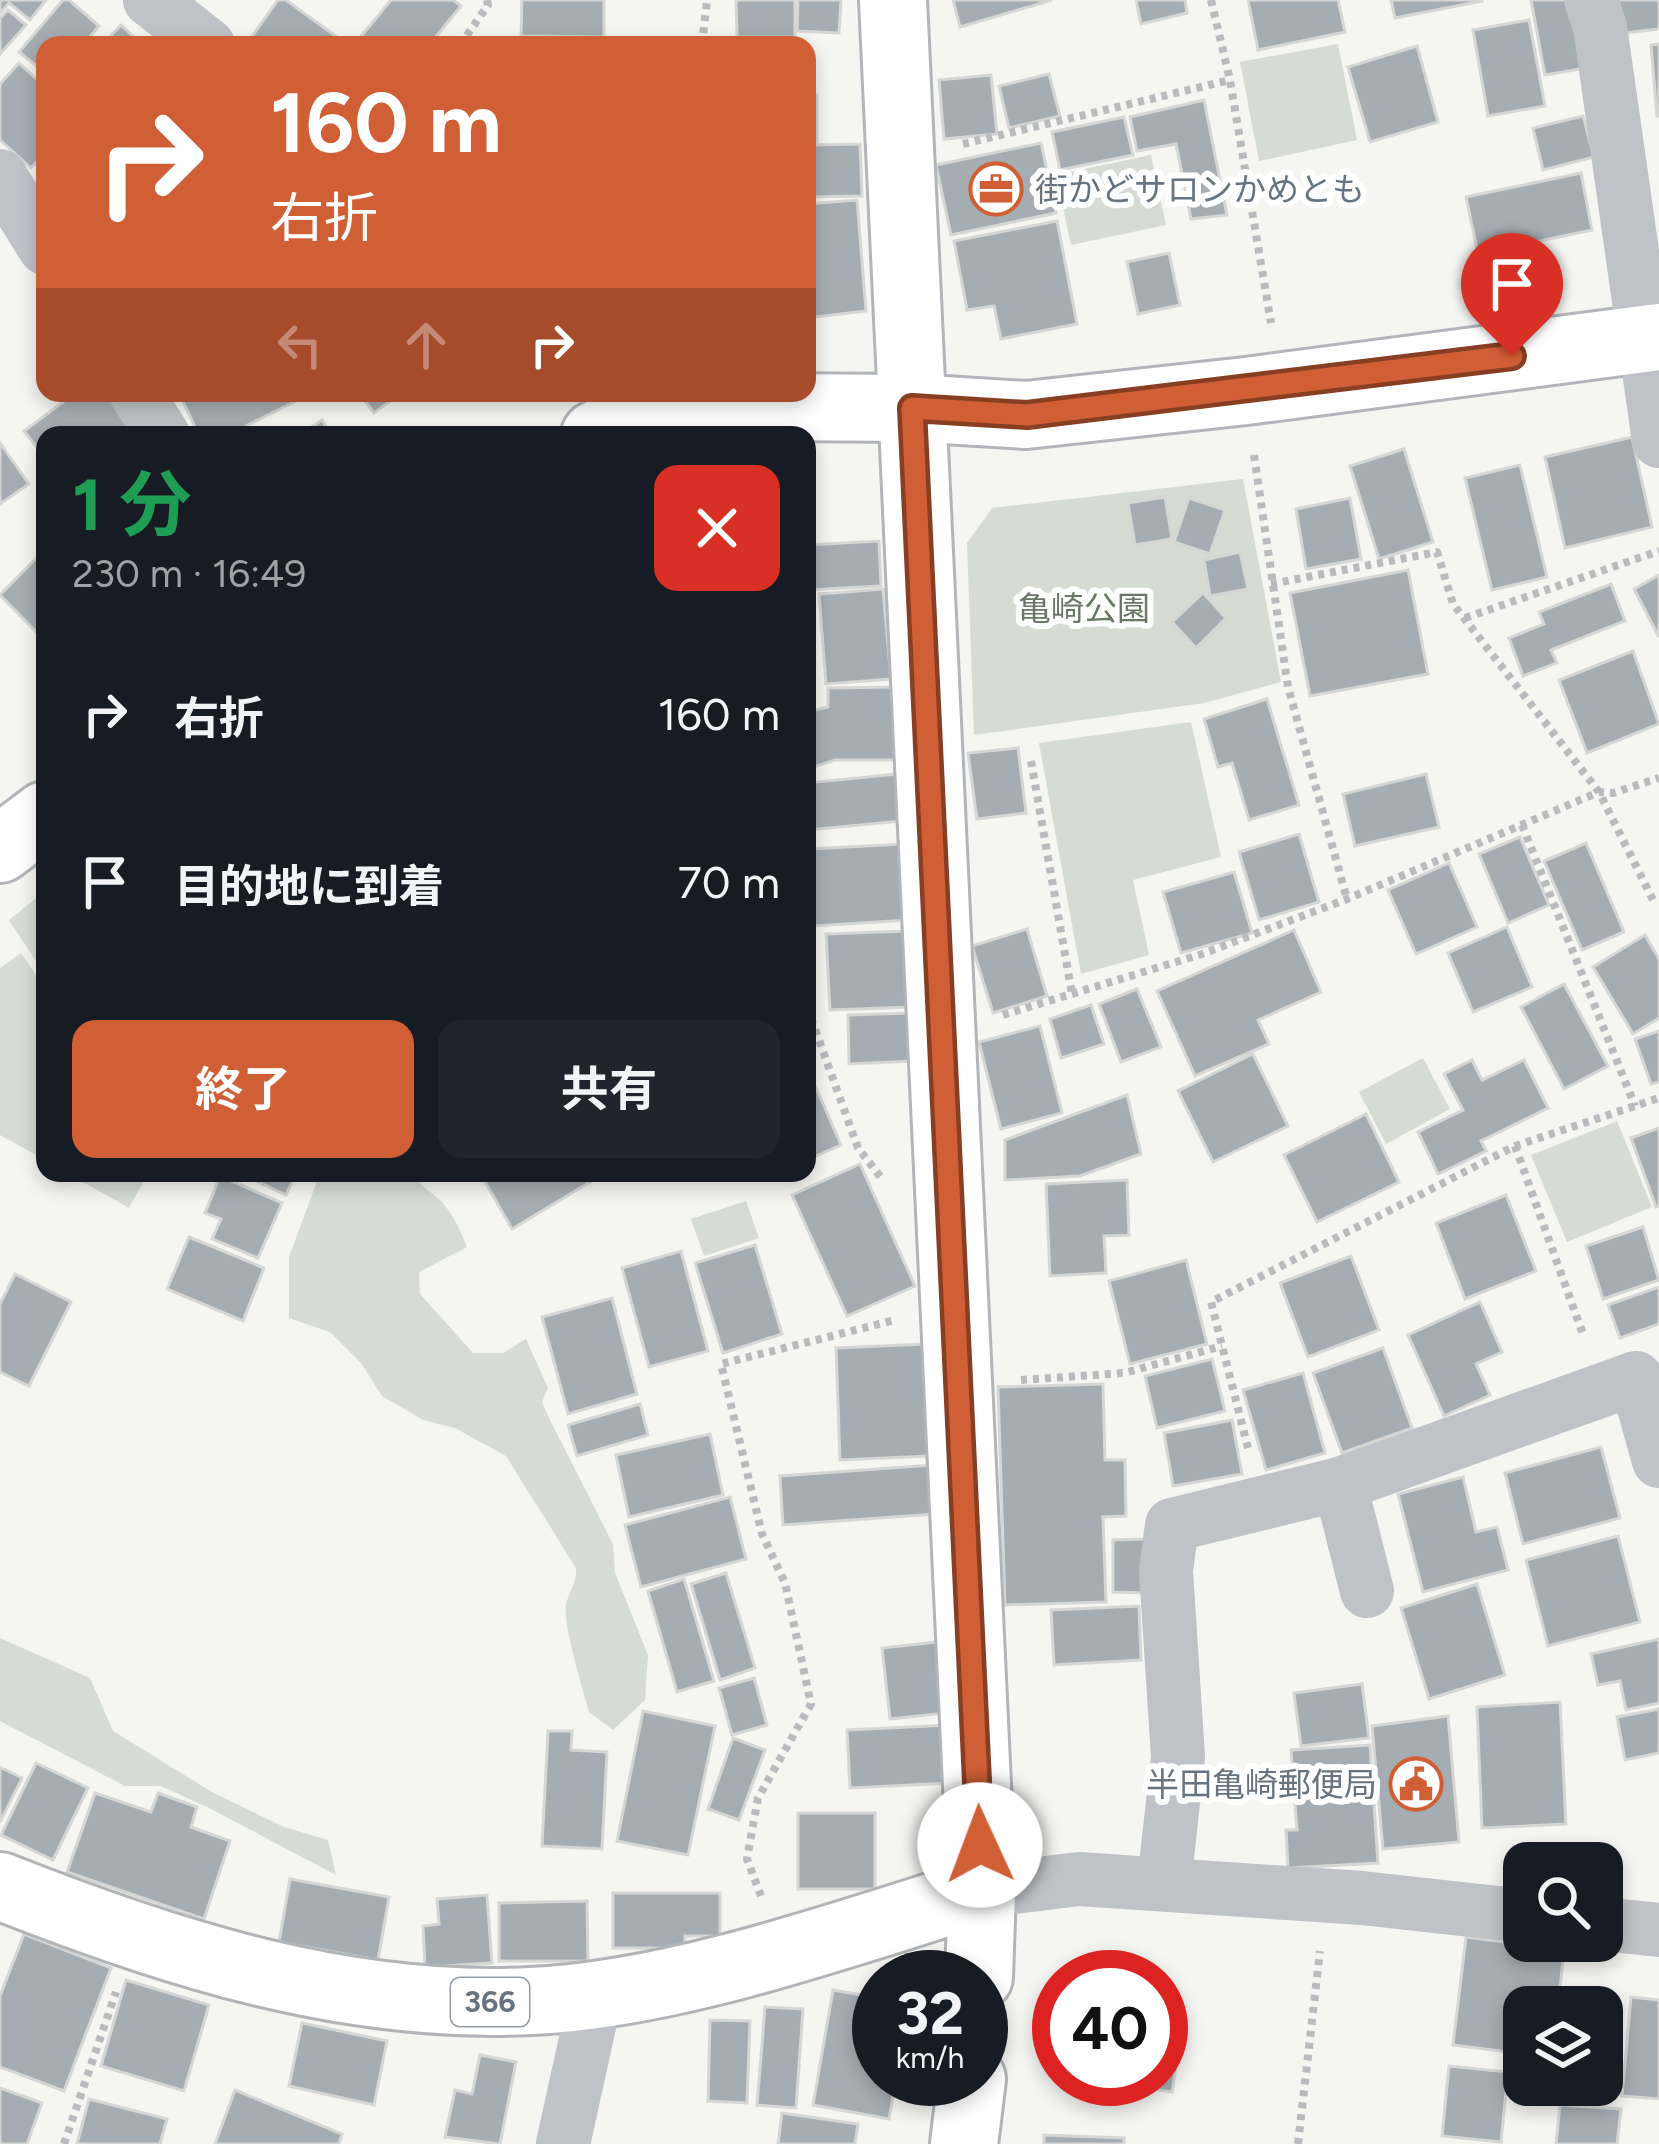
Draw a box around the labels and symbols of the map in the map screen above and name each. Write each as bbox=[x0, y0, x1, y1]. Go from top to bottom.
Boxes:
office icon: 街かどサロンかめとも bbox=[968, 161, 1024, 217]
place label: 街かどサロンかめとも bbox=[1035, 170, 1365, 209]
pin bbox=[1461, 233, 1563, 356]
park label: 亀崎公園 bbox=[1018, 589, 1150, 628]
public building icon: 半田亀崎郵便局 bbox=[1388, 1756, 1444, 1812]
place label: 半田亀崎郵便局 bbox=[1146, 1765, 1377, 1804]
position arrow bbox=[917, 1782, 1043, 1908]
speed limit sign: 40 bbox=[1032, 1950, 1188, 2106]
road number: 366 bbox=[451, 1978, 529, 2026]

